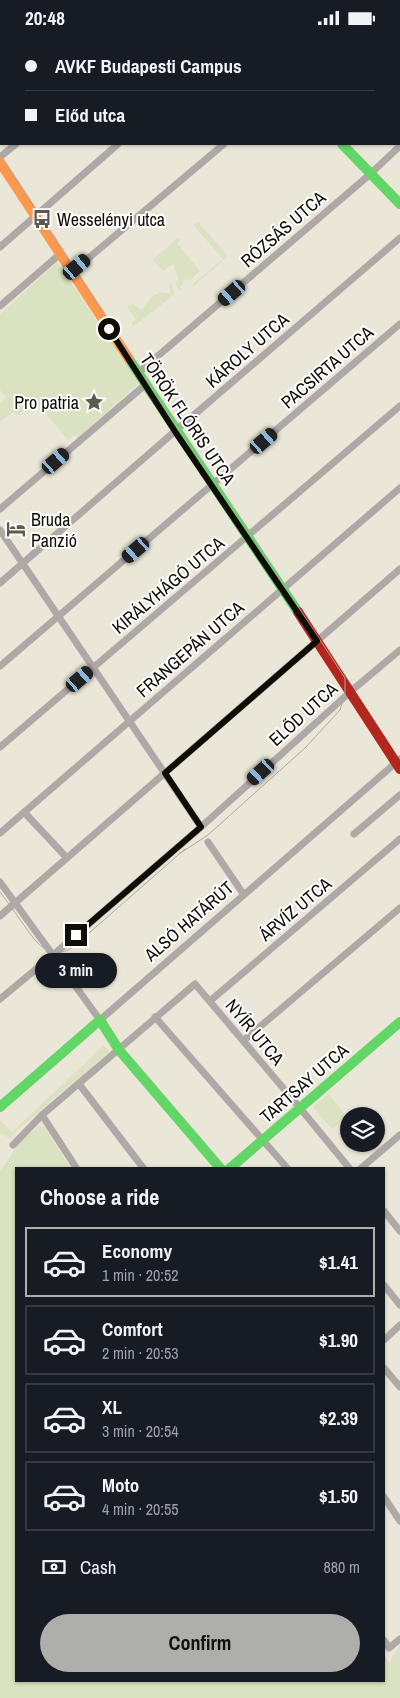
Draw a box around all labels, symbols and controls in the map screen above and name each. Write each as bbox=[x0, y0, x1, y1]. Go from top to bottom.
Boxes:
text: 20:48 bbox=[25, 5, 65, 31]
text: AVKF Budapesti Campus bbox=[55, 53, 242, 79]
text: Előd utca bbox=[55, 102, 125, 128]
street label: RÓZSÁS UTCA bbox=[235, 185, 331, 273]
place label: Wesselényi utca bbox=[57, 207, 165, 232]
bus stop icon: Wesselényi utca bbox=[31, 208, 53, 230]
car bbox=[60, 252, 93, 282]
car bbox=[215, 277, 248, 309]
street label: KÁROLY UTCA bbox=[200, 307, 294, 393]
route start bbox=[98, 318, 120, 340]
street label: PACSIRTA UTCA bbox=[275, 320, 379, 414]
street label: TÖRÖK FLÓRIS UTCA bbox=[135, 348, 241, 490]
place label: Pro patria bbox=[14, 390, 79, 415]
place icon: Pro patria bbox=[83, 391, 105, 413]
car bbox=[247, 425, 280, 457]
car bbox=[39, 445, 72, 477]
place label: Bruda Panzió bbox=[31, 507, 77, 553]
hotel icon: Bruda Panzió bbox=[5, 518, 27, 540]
street label: KIRÁLYHÁGÓ UTCA bbox=[107, 531, 229, 639]
car bbox=[119, 534, 152, 566]
street label: FRANGEPÁN UTCA bbox=[131, 595, 249, 703]
car bbox=[63, 663, 96, 695]
street label: ELŐD UTCA bbox=[263, 676, 343, 752]
car bbox=[244, 756, 277, 788]
street label: ÁRVÍZ UTCA bbox=[253, 871, 337, 947]
street label: ALSÓ HATÁRÚT bbox=[138, 875, 239, 968]
route end bbox=[65, 924, 87, 946]
callout: 3 min bbox=[35, 953, 117, 987]
text: 3 min bbox=[59, 959, 93, 981]
street label: NYÍR UTCA bbox=[220, 993, 290, 1071]
street label: TARTSAY UTCA bbox=[254, 1037, 354, 1128]
map controls bbox=[340, 1107, 385, 1152]
button: layers bbox=[340, 1107, 385, 1152]
text: Choose a ride bbox=[40, 1182, 159, 1212]
text: Economy bbox=[102, 1238, 172, 1264]
icon: car bbox=[42, 1240, 87, 1285]
text: $1.41 bbox=[319, 1249, 358, 1275]
text: 1 min · 20:52 bbox=[102, 1264, 179, 1286]
text: Comfort bbox=[102, 1316, 163, 1342]
icon: car bbox=[42, 1318, 87, 1363]
text: $1.90 bbox=[319, 1327, 358, 1353]
text: 2 min · 20:53 bbox=[102, 1342, 179, 1364]
text: XL bbox=[102, 1394, 122, 1420]
icon: car bbox=[42, 1396, 87, 1441]
text: $2.39 bbox=[319, 1405, 358, 1431]
text: 3 min · 20:54 bbox=[102, 1420, 179, 1442]
text: Moto bbox=[102, 1472, 139, 1498]
icon: car bbox=[42, 1474, 87, 1519]
text: $1.50 bbox=[319, 1483, 358, 1509]
text: 4 min · 20:55 bbox=[102, 1498, 179, 1520]
icon: cash bbox=[40, 1553, 68, 1581]
text: Cash bbox=[80, 1554, 116, 1580]
text: 880 m bbox=[324, 1556, 360, 1578]
button: Confirm bbox=[40, 1614, 360, 1672]

